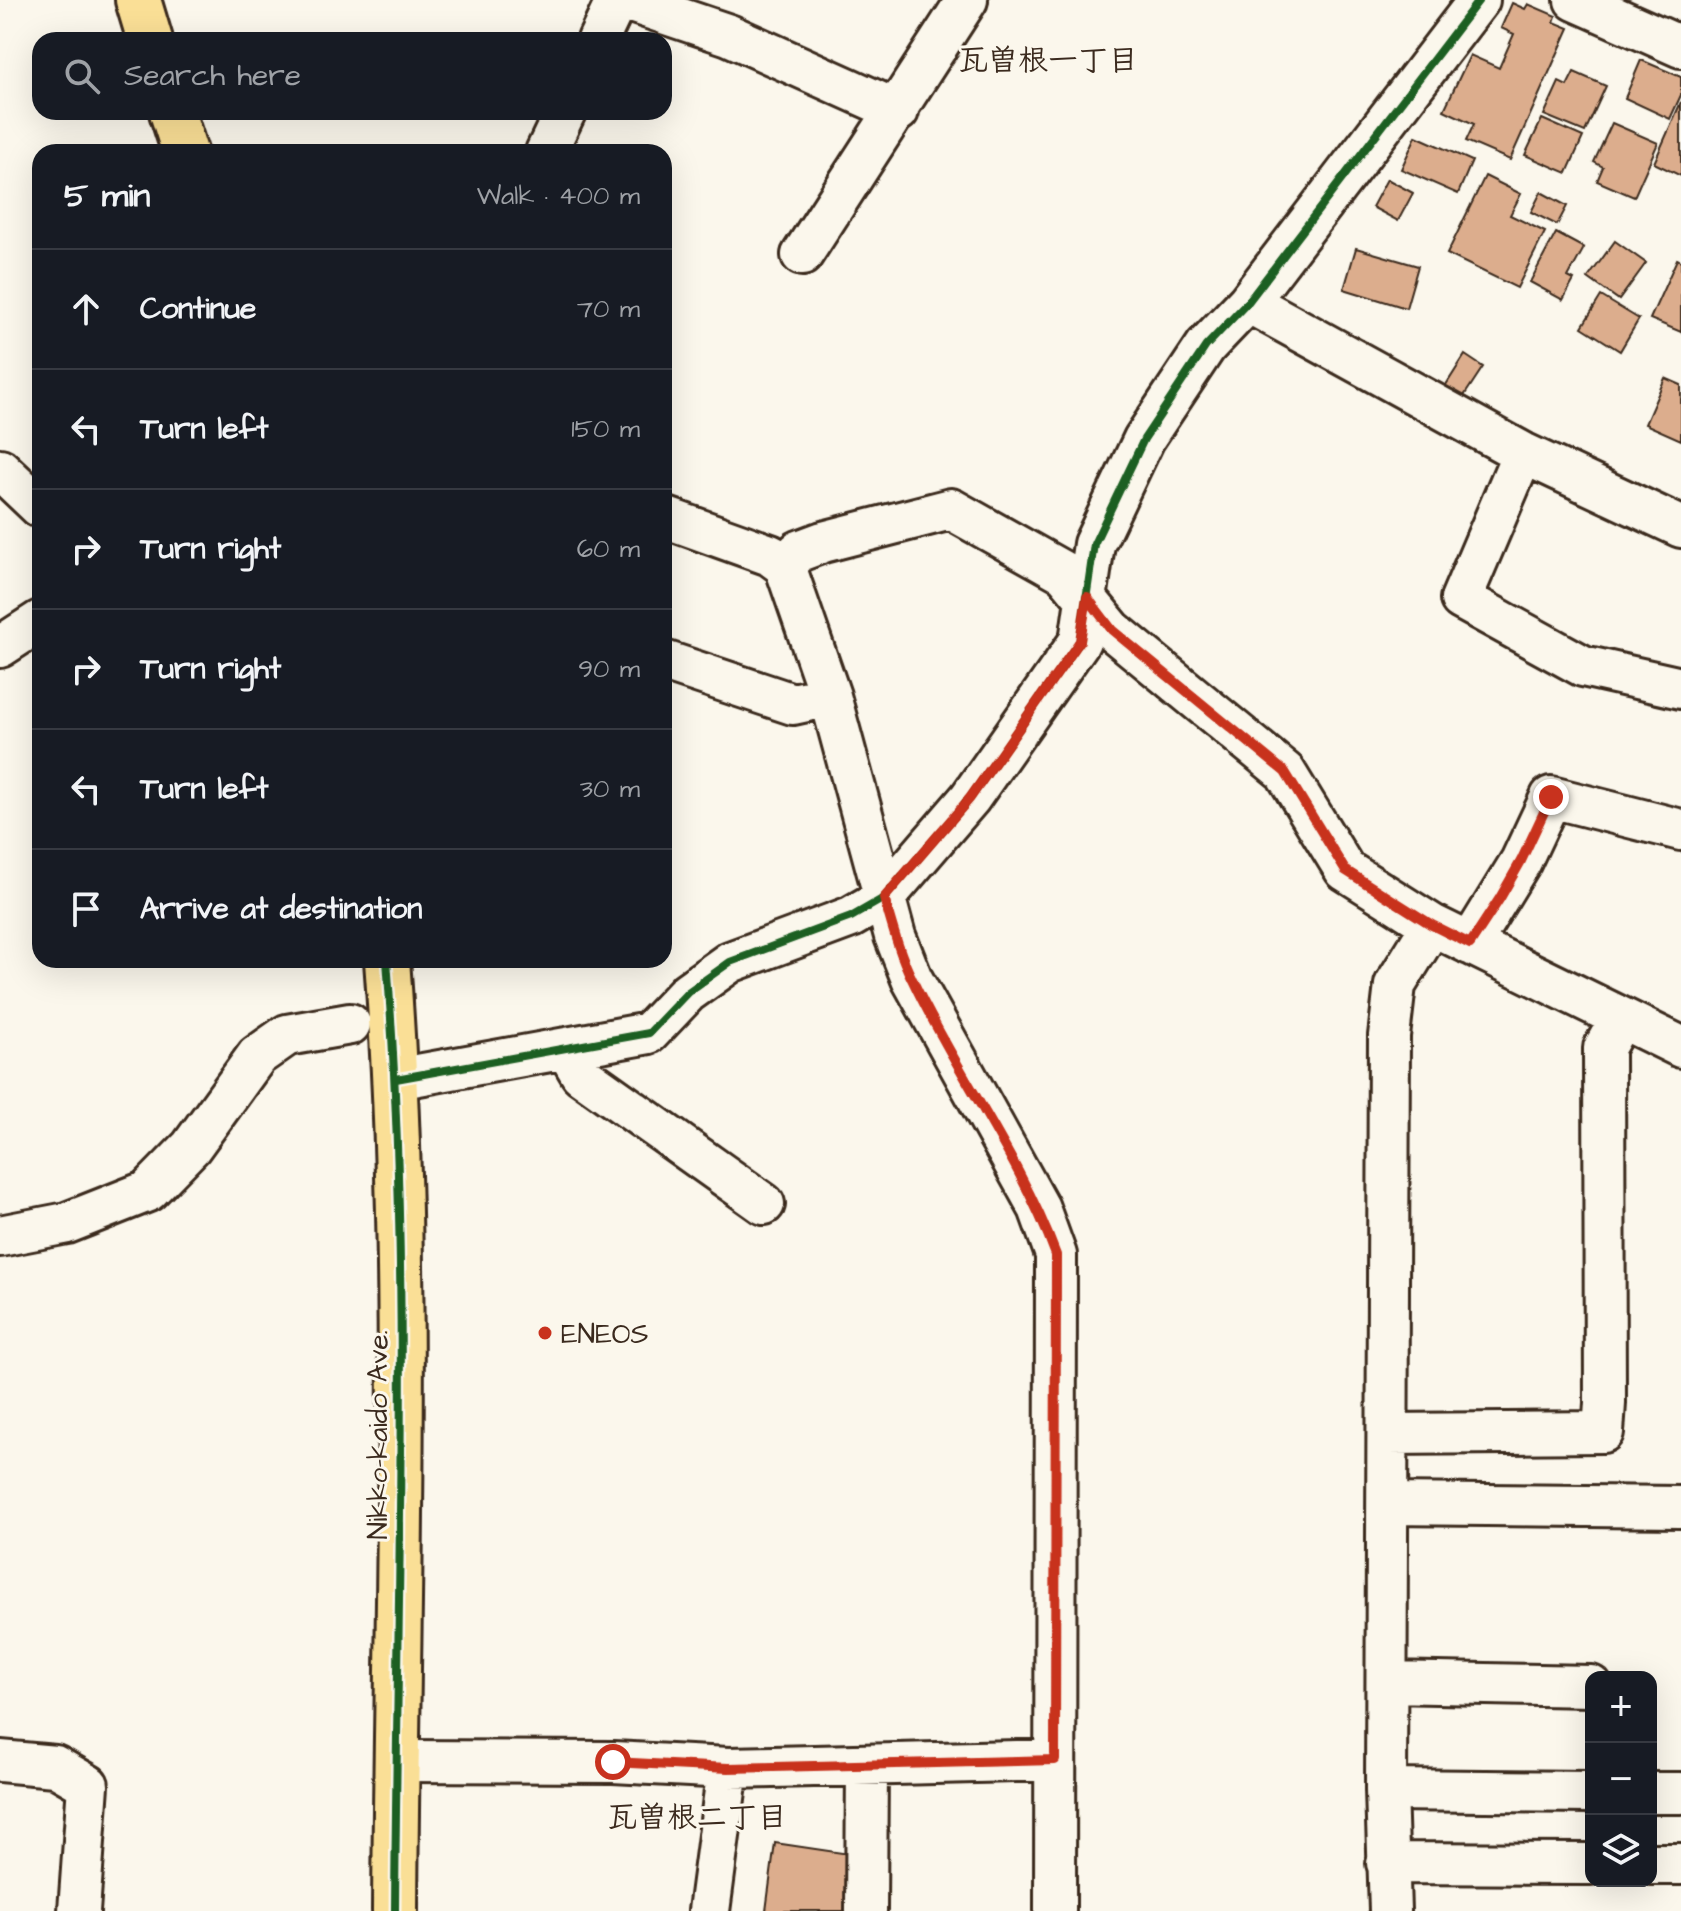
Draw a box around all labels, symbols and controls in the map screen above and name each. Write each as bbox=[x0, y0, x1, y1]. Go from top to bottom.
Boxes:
search box bbox=[32, 32, 672, 120]
district label: 瓦曽根一丁目 bbox=[958, 40, 1138, 82]
icon: search bbox=[60, 54, 104, 98]
text: Search here bbox=[124, 55, 301, 97]
text: 5 min bbox=[64, 172, 150, 220]
text: Walk · 400 m bbox=[477, 178, 640, 214]
icon: ahead bbox=[64, 287, 108, 331]
text: Continue bbox=[140, 288, 256, 330]
text: 70 m bbox=[577, 291, 640, 327]
icon: left bbox=[64, 407, 108, 451]
text: Turn left bbox=[140, 408, 268, 450]
text: 150 m bbox=[571, 411, 640, 447]
icon: right bbox=[64, 527, 108, 571]
text: Turn right bbox=[140, 528, 281, 570]
text: 60 m bbox=[577, 531, 640, 567]
icon: right bbox=[64, 647, 108, 691]
text: Turn right bbox=[140, 648, 281, 690]
text: 90 m bbox=[578, 651, 640, 687]
icon: left bbox=[64, 767, 108, 811]
text: Turn left bbox=[140, 768, 268, 810]
text: 30 m bbox=[580, 771, 640, 807]
route end bbox=[1533, 779, 1569, 815]
icon: arrive bbox=[64, 887, 108, 931]
text: Arrive at destination bbox=[140, 888, 422, 930]
place label: ENEOS bbox=[561, 1315, 648, 1354]
marker: ENEOS bbox=[536, 1324, 554, 1342]
street label: Nikko-kaido Ave. bbox=[359, 1330, 398, 1540]
map controls bbox=[1585, 1671, 1657, 1887]
button: + bbox=[1585, 1671, 1657, 1743]
button: − bbox=[1585, 1743, 1657, 1815]
route start bbox=[595, 1744, 631, 1780]
district label: 瓦曽根二丁目 bbox=[607, 1797, 787, 1839]
button: layers bbox=[1585, 1815, 1657, 1887]

